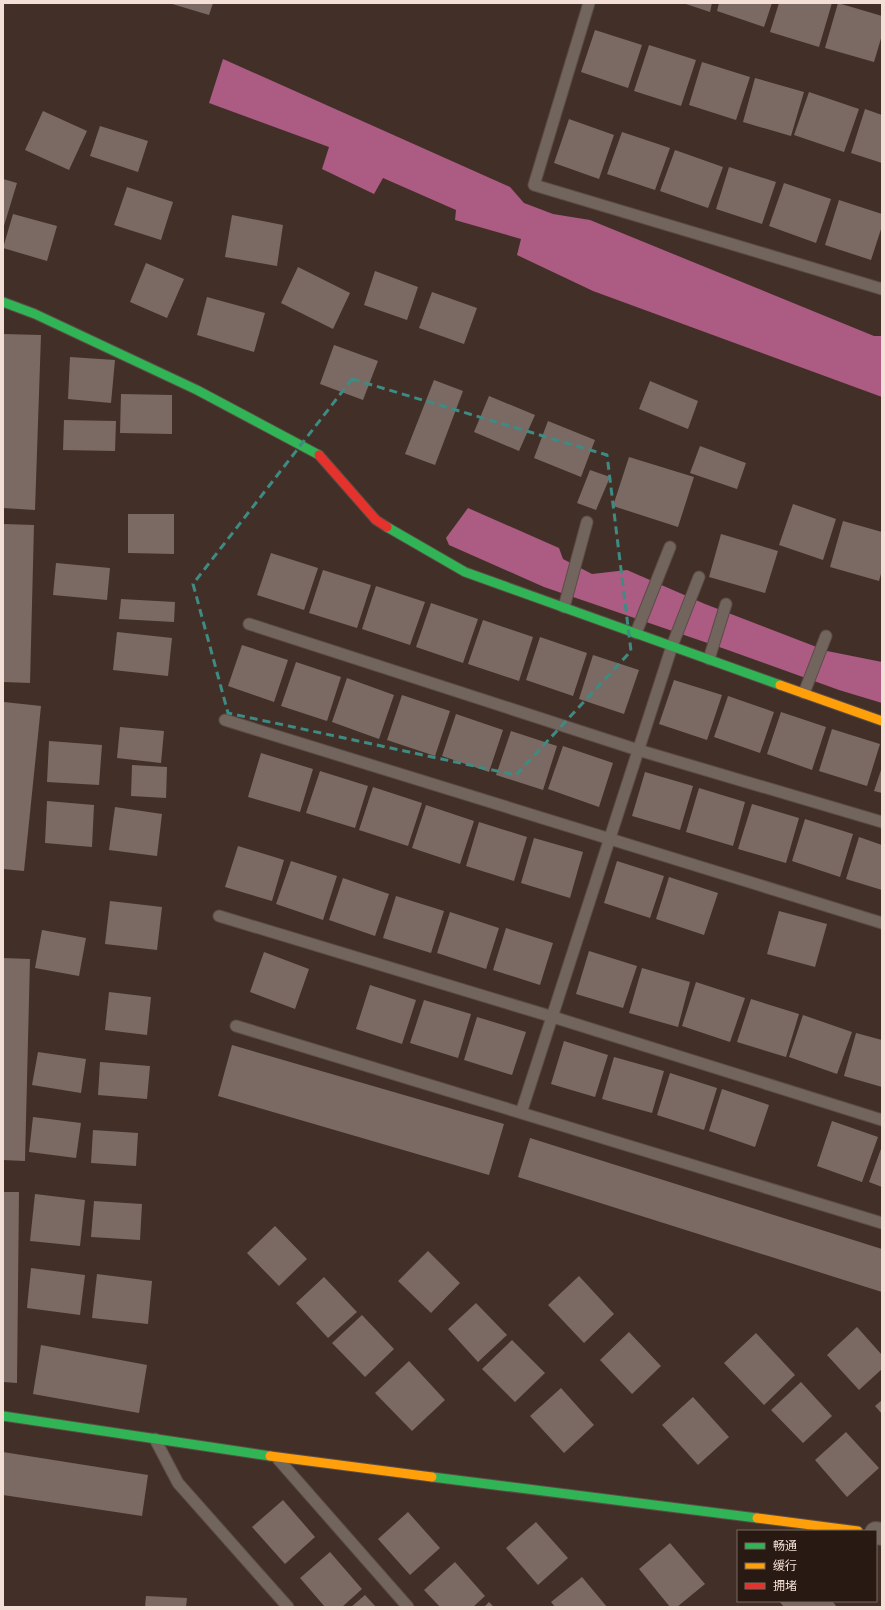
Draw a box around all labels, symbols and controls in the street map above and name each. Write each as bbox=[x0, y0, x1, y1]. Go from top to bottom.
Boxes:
legend bbox=[737, 1530, 877, 1602]
text: 畅通 bbox=[773, 1539, 797, 1553]
text: 缓行 bbox=[773, 1559, 797, 1573]
text: 拥堵 bbox=[773, 1579, 797, 1593]

